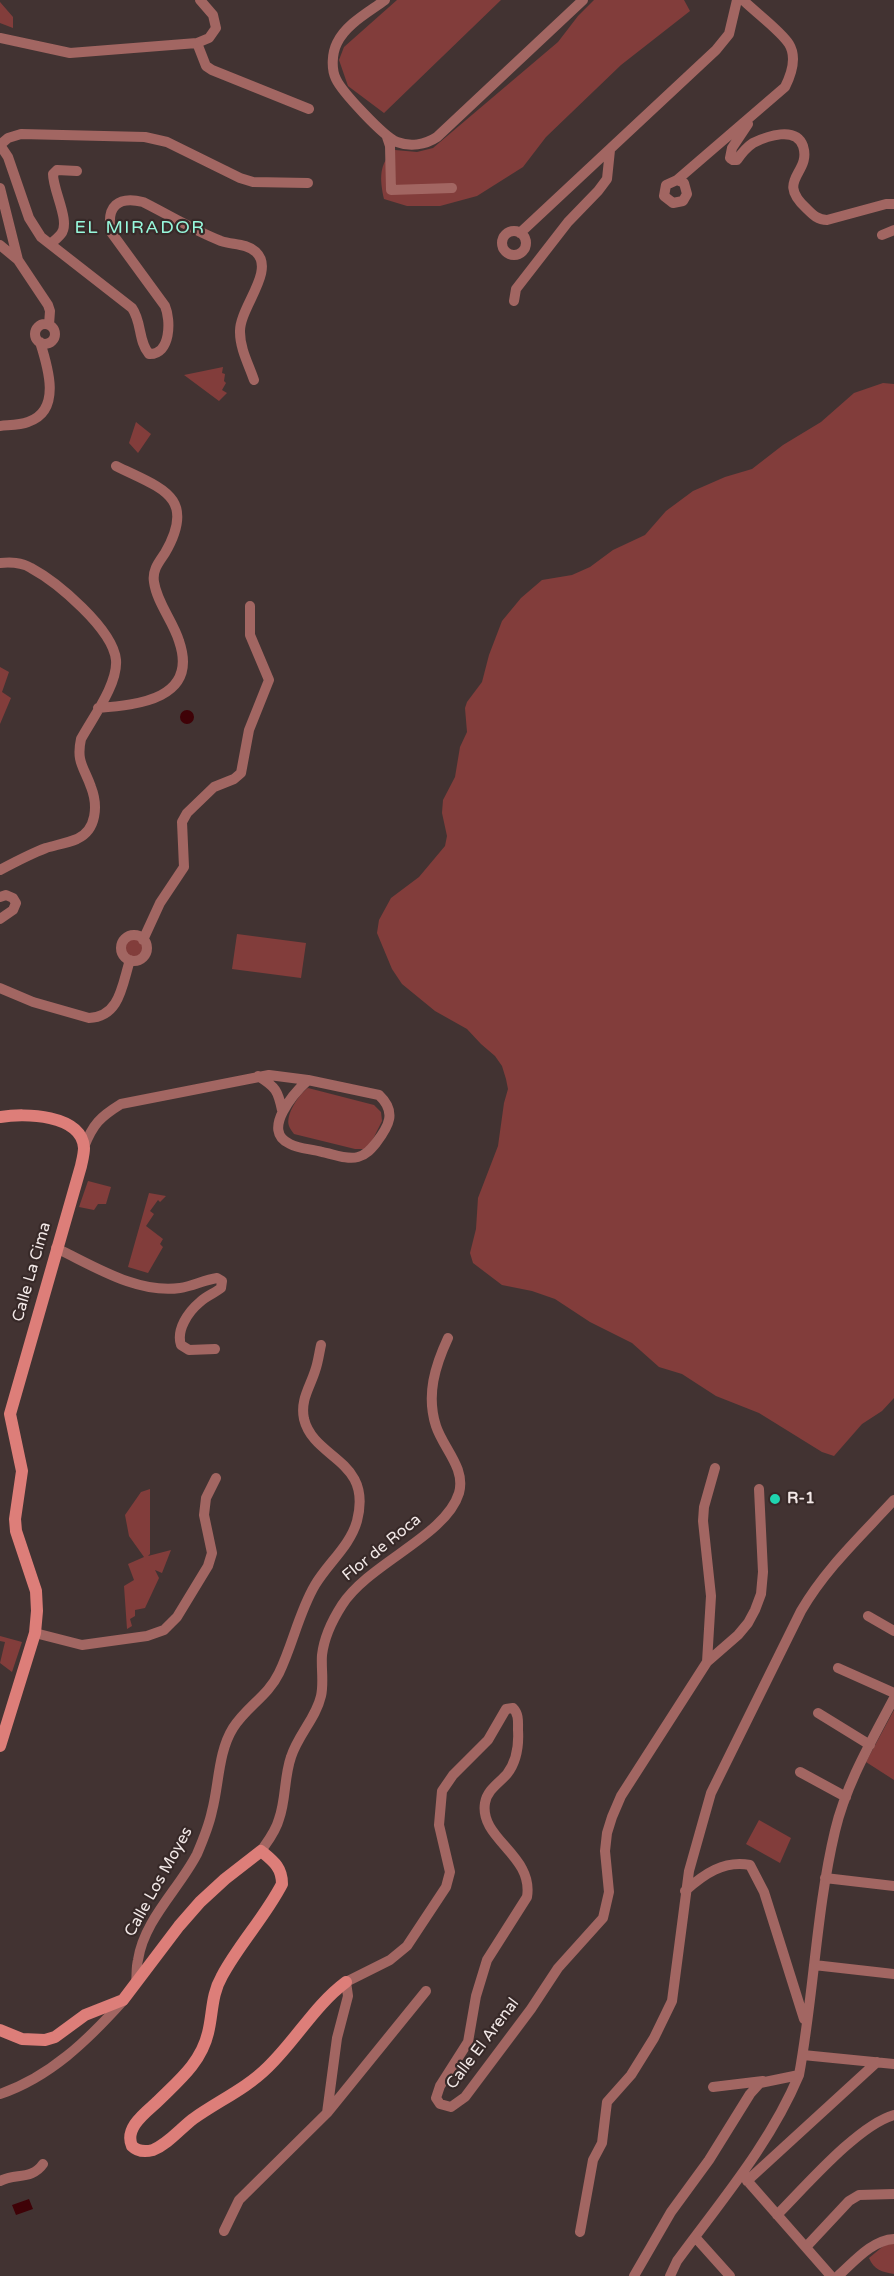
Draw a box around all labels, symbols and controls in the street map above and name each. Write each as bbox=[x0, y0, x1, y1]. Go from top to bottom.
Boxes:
district label: EL MIRADOR bbox=[74, 217, 206, 239]
street label: Calle La Cima bbox=[9, 1220, 55, 1324]
place label: R-1 bbox=[787, 1489, 815, 1509]
marker: R-1 bbox=[768, 1492, 782, 1506]
street label: Flor de Roca bbox=[339, 1510, 425, 1586]
street label: Calle Los Moyes bbox=[121, 1824, 197, 1940]
street label: Calle El Arenal bbox=[442, 1995, 524, 2093]

